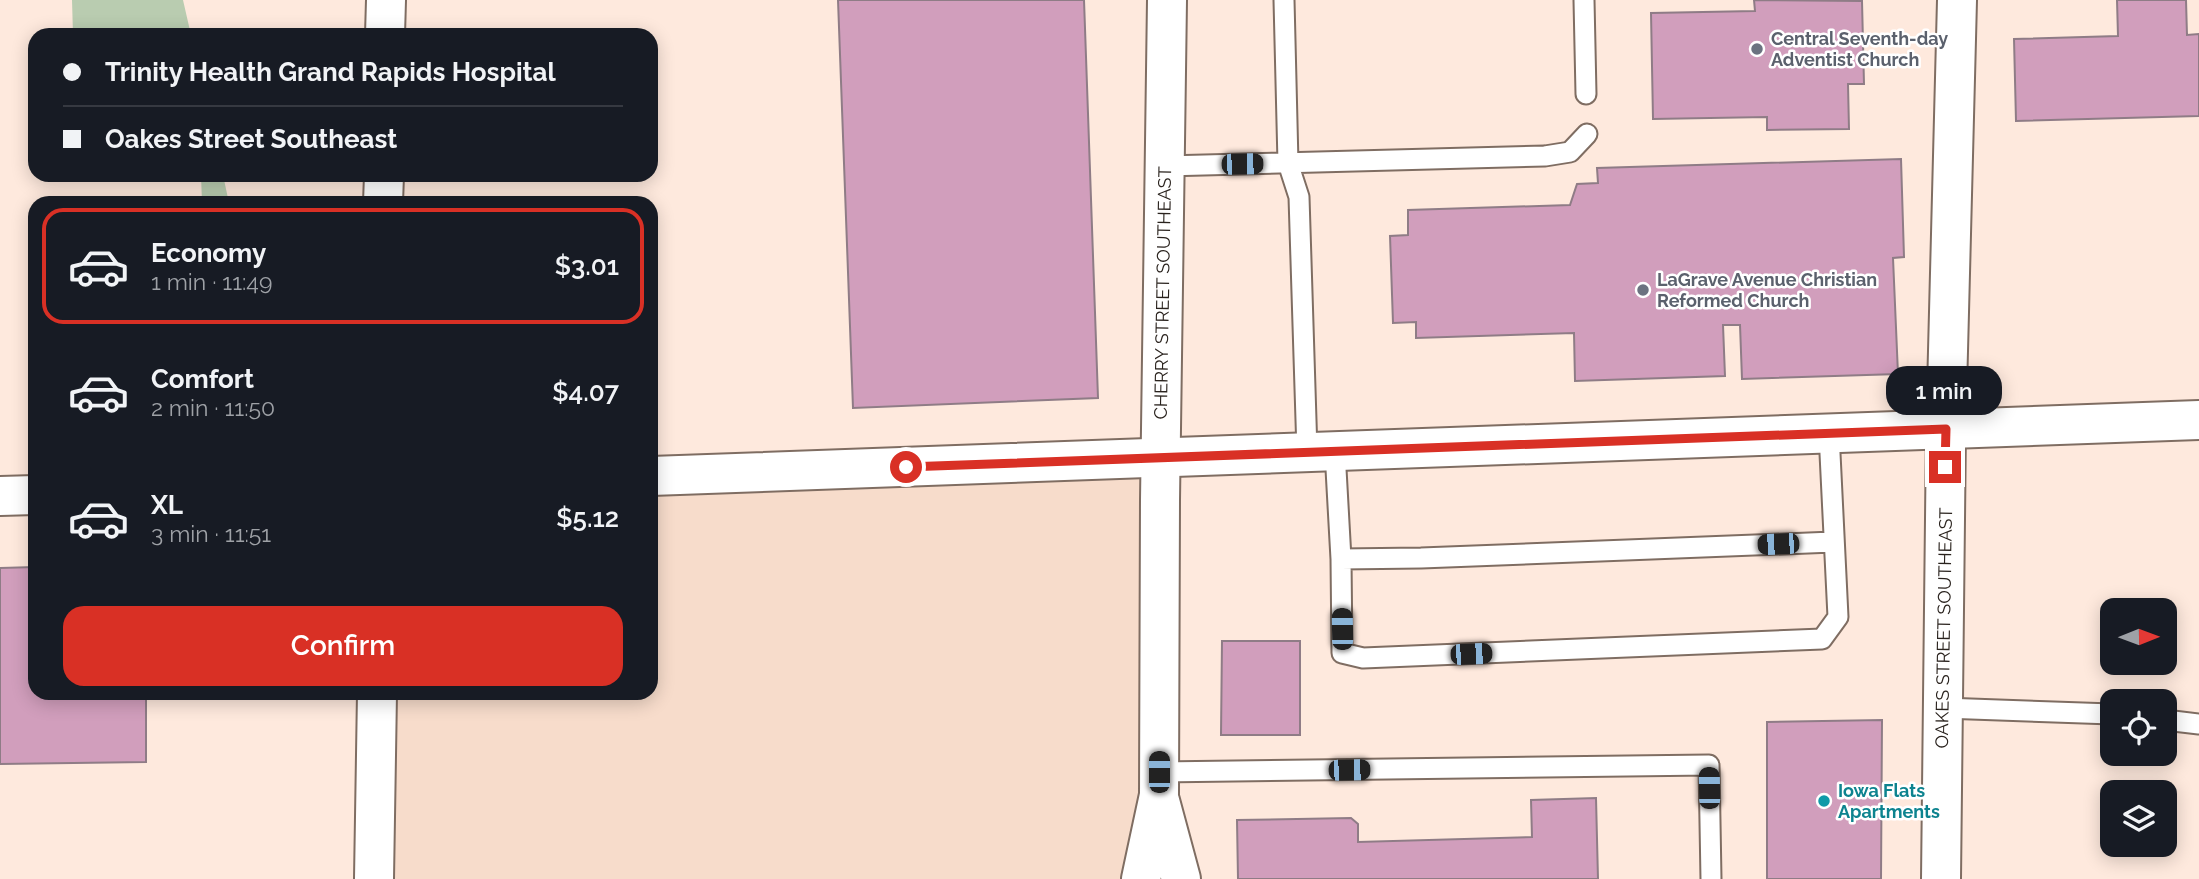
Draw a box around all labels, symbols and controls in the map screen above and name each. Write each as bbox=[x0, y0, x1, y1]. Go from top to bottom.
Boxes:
place label: Central Seventh-day Adventist Church bbox=[1771, 28, 1948, 70]
marker: Central Seventh-day Adventist Church bbox=[1749, 41, 1765, 57]
text: Trinity Health Grand Rapids Hospital bbox=[105, 57, 556, 87]
text: Oakes Street Southeast bbox=[105, 124, 397, 154]
car bbox=[1221, 153, 1264, 175]
street label: CHERRY STREET SOUTHEAST bbox=[1150, 166, 1175, 420]
icon: car bbox=[67, 235, 130, 298]
text: Economy bbox=[151, 238, 266, 268]
text: $3.01 bbox=[555, 251, 619, 281]
text: 1 min · 11:49 bbox=[151, 268, 272, 295]
place label: LaGrave Avenue Christian Reformed Church bbox=[1657, 269, 1877, 311]
marker: LaGrave Avenue Christian Reformed Church bbox=[1635, 282, 1651, 298]
icon: car bbox=[67, 361, 130, 424]
text: Comfort bbox=[151, 364, 254, 394]
callout: 1 min bbox=[1887, 365, 2003, 414]
text: $4.07 bbox=[552, 377, 619, 407]
text: 1 min bbox=[1915, 377, 1973, 404]
text: 2 min · 11:50 bbox=[151, 394, 275, 421]
route start bbox=[890, 451, 922, 483]
route end bbox=[1929, 451, 1961, 483]
icon: car bbox=[67, 487, 130, 550]
text: XL bbox=[151, 490, 183, 520]
text: $5.12 bbox=[556, 503, 619, 533]
street label: OAKES STREET SOUTHEAST bbox=[1931, 507, 1956, 749]
text: 3 min · 11:51 bbox=[151, 520, 271, 547]
car bbox=[1757, 533, 1800, 555]
north arrow bbox=[2100, 598, 2177, 676]
map controls bbox=[2100, 598, 2177, 857]
button: Confirm bbox=[63, 606, 623, 686]
car bbox=[1332, 608, 1353, 650]
car bbox=[1450, 643, 1493, 665]
button: locate bbox=[2100, 689, 2177, 766]
car bbox=[1149, 751, 1170, 793]
car bbox=[1328, 759, 1371, 781]
car bbox=[1699, 767, 1720, 809]
place label: Iowa Flats Apartments bbox=[1838, 780, 1940, 822]
button: layers bbox=[2100, 780, 2177, 857]
marker: Iowa Flats Apartments bbox=[1816, 793, 1832, 809]

